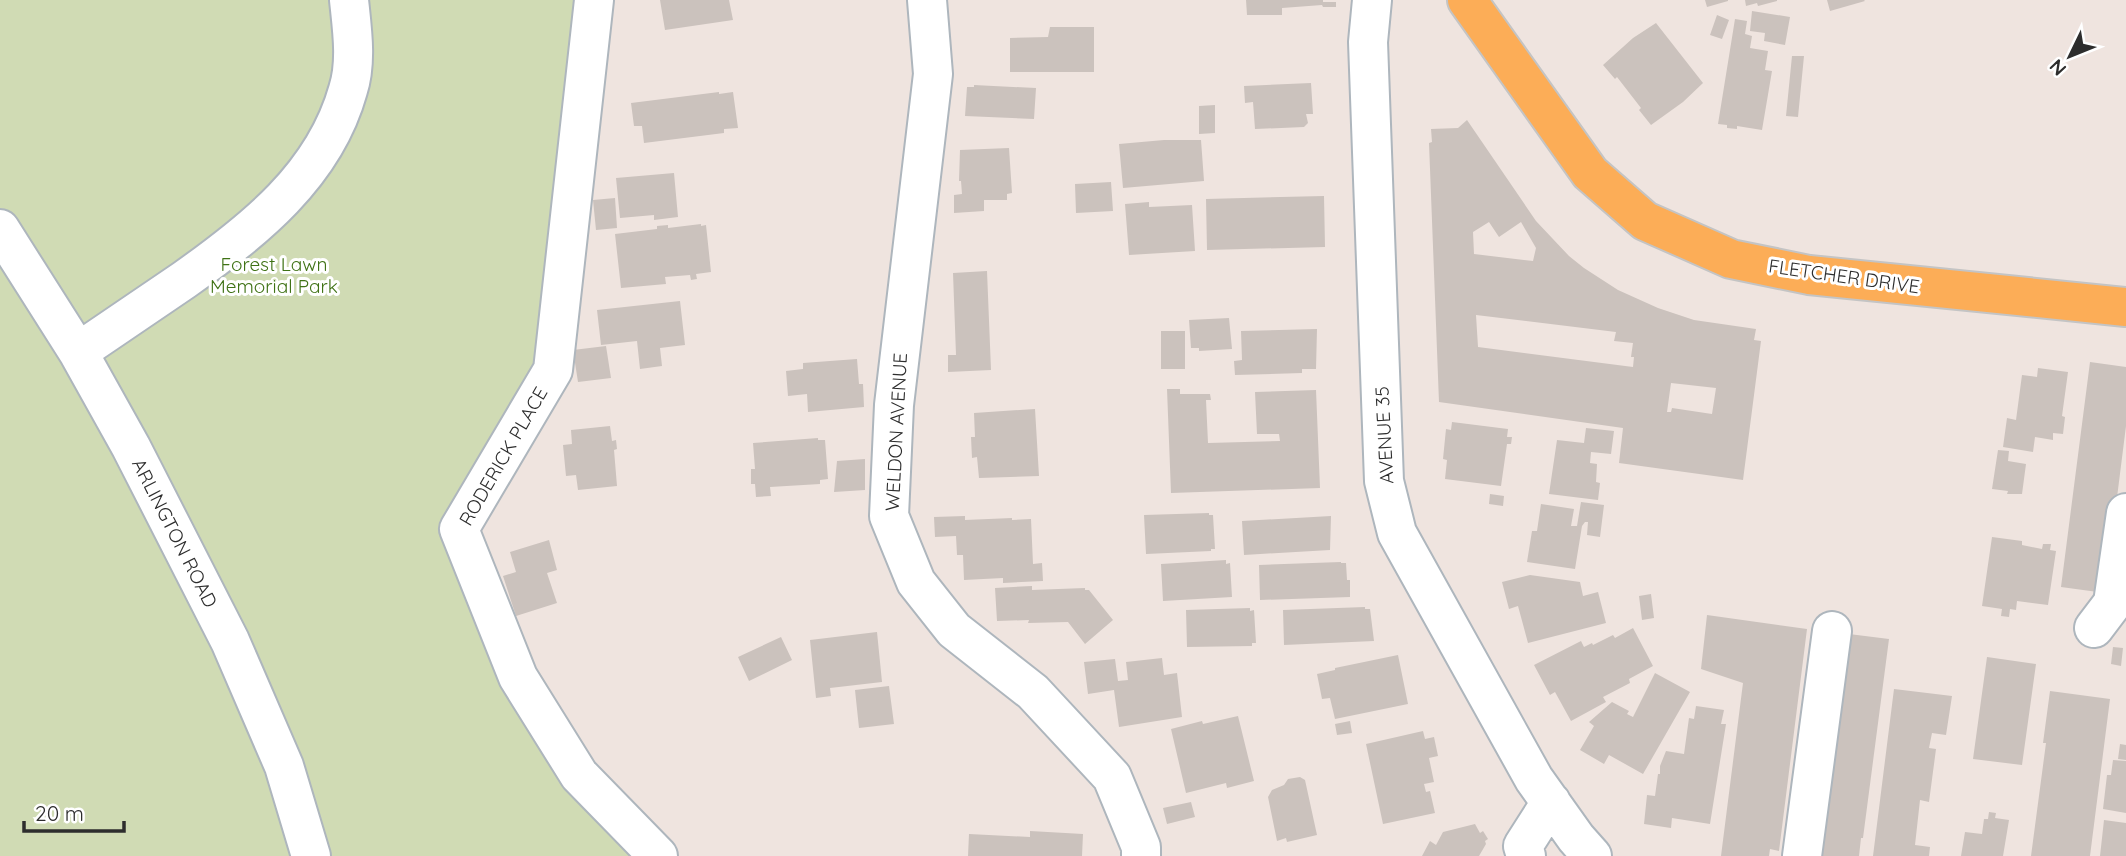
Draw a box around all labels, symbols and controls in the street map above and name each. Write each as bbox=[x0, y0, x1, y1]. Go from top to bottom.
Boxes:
north arrow bbox=[2035, 21, 2105, 91]
text: N bbox=[2044, 54, 2071, 81]
park label: Forest Lawn Memorial Park bbox=[210, 252, 338, 298]
street label: FLETCHER DRIVE bbox=[1767, 254, 1921, 298]
street label: WELDON AVENUE bbox=[880, 352, 912, 512]
street label: RODERICK PLACE bbox=[454, 382, 552, 530]
street label: AVENUE 35 bbox=[1369, 386, 1399, 484]
street label: ARLINGTON ROAD bbox=[127, 454, 223, 612]
scale bar bbox=[24, 790, 124, 834]
text: 20 m bbox=[35, 800, 84, 826]

